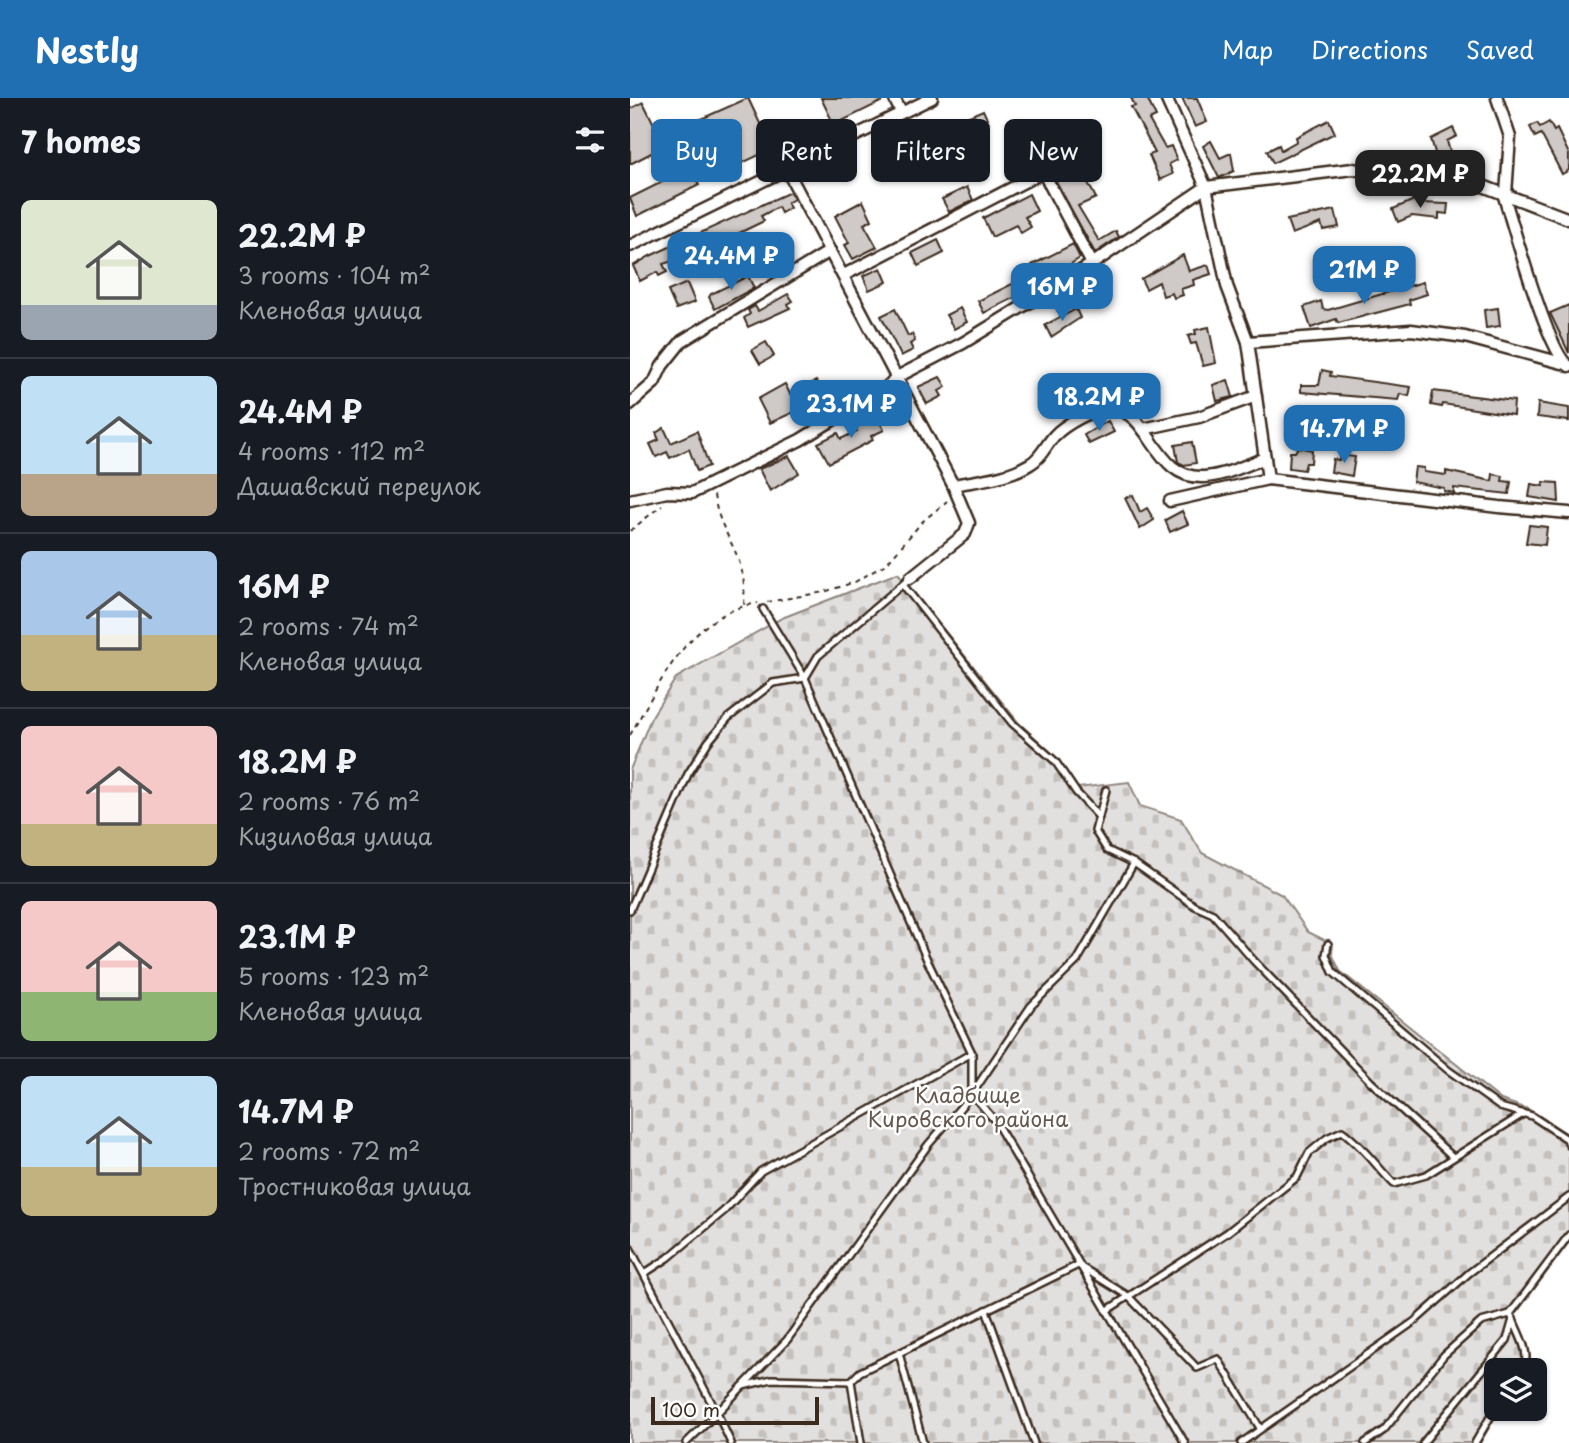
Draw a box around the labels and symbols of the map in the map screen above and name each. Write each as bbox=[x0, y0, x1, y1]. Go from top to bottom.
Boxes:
pin: 22.2M ₽ bbox=[1355, 150, 1485, 210]
pin: 24.4M ₽ bbox=[666, 232, 796, 292]
pin: 21M ₽ bbox=[1315, 246, 1413, 306]
pin: 16M ₽ bbox=[1013, 264, 1111, 323]
pin: 18.2M ₽ bbox=[1034, 374, 1164, 433]
pin: 23.1M ₽ bbox=[786, 380, 916, 440]
pin: 14.7M ₽ bbox=[1279, 406, 1409, 465]
park label: Кладбище Кировского района bbox=[868, 1078, 1068, 1134]
scale bar bbox=[651, 1394, 819, 1426]

